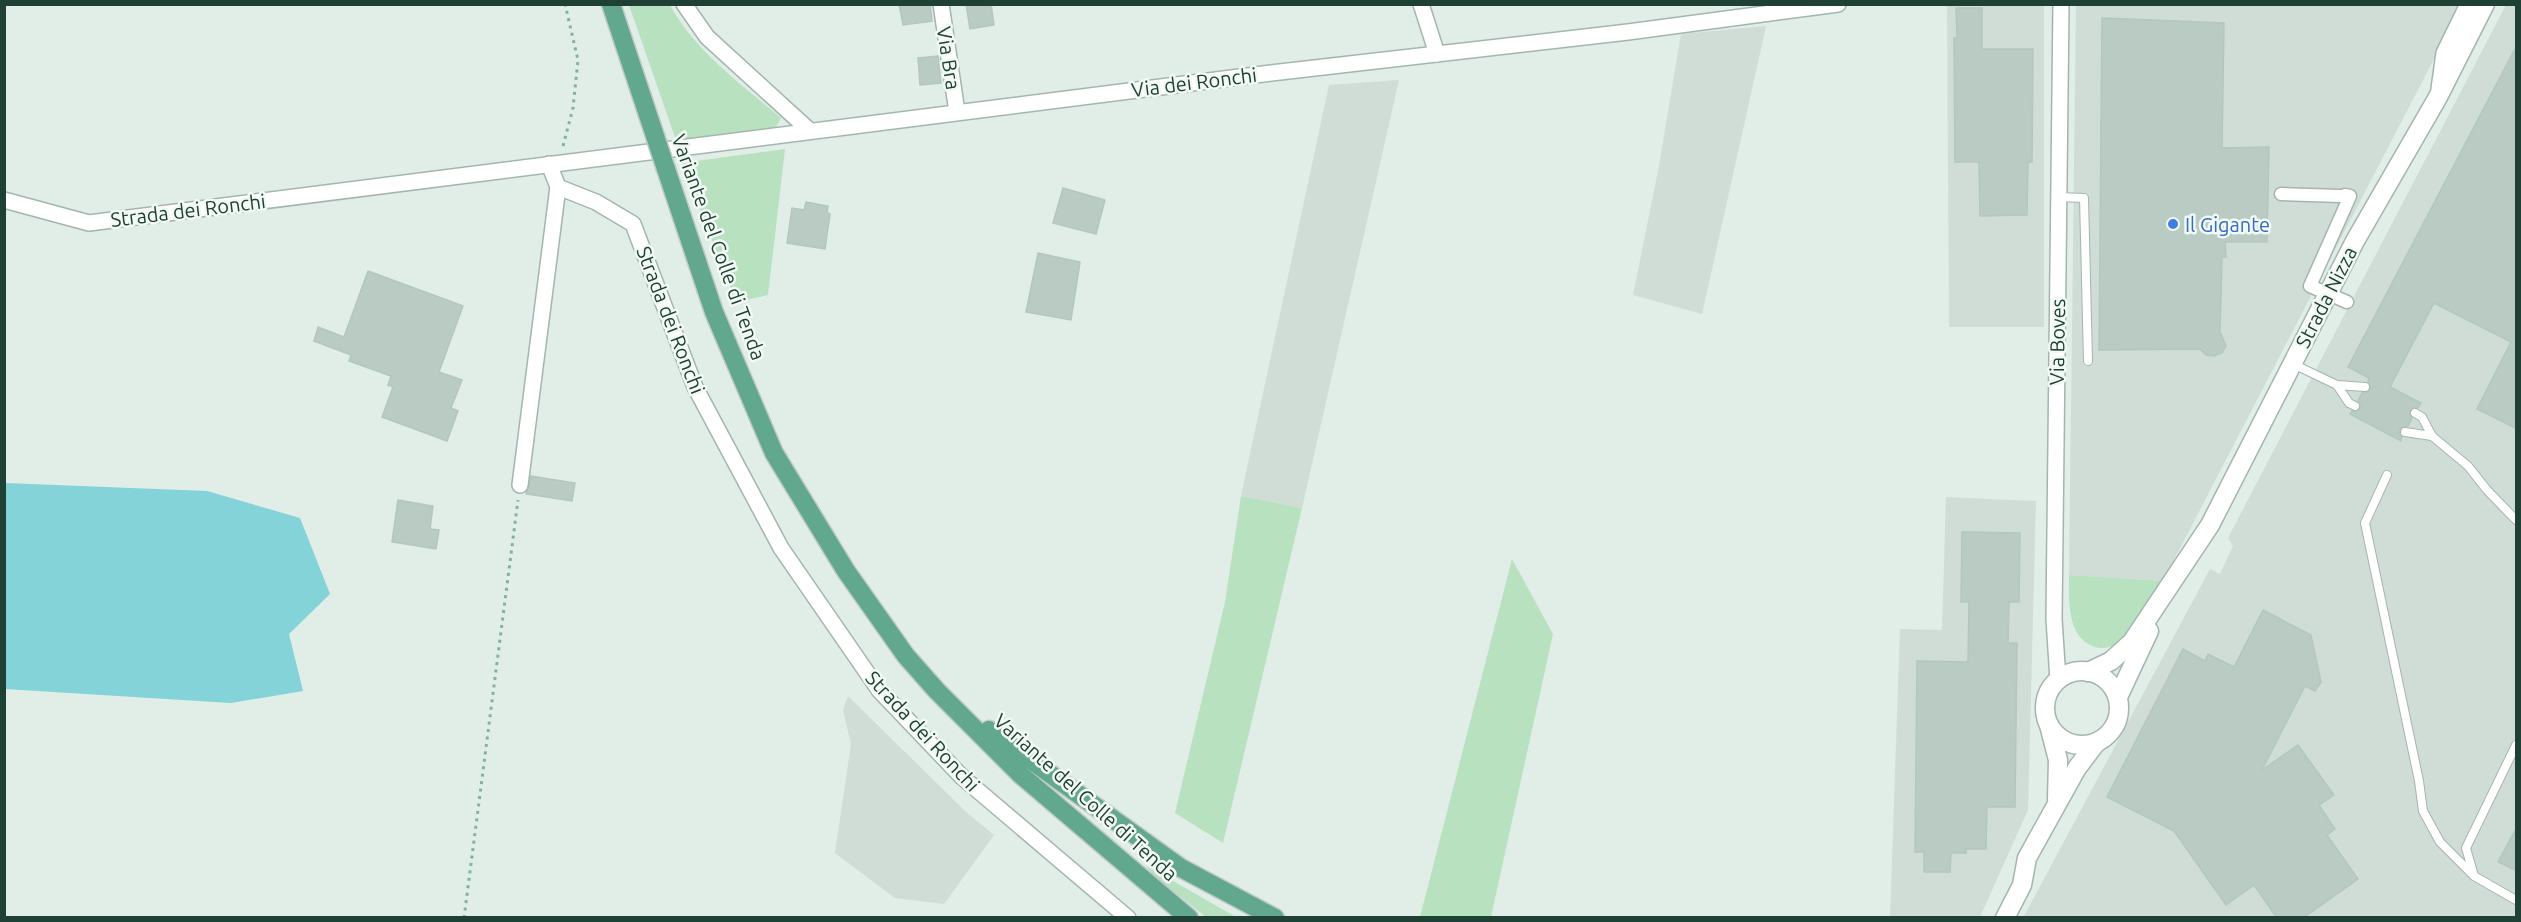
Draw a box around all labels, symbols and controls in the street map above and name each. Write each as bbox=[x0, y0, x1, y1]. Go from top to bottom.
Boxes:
street label: Via Bra bbox=[933, 25, 965, 91]
street label: Via dei Ronchi bbox=[1130, 63, 1258, 101]
street label: Variante del Colle di Tenda bbox=[667, 131, 771, 363]
street label: Strada dei Ronchi bbox=[109, 189, 267, 231]
place label: Il Gigante bbox=[2185, 213, 2270, 236]
marker: Il Gigante bbox=[2166, 217, 2180, 231]
street label: Strada dei Ronchi bbox=[632, 243, 710, 397]
street label: Strada Nizza bbox=[2291, 243, 2361, 351]
street label: Via Boves bbox=[2045, 298, 2069, 386]
street label: Strada dei Ronchi bbox=[861, 666, 985, 796]
street label: Variante del Colle di Tenda bbox=[990, 709, 1182, 885]

